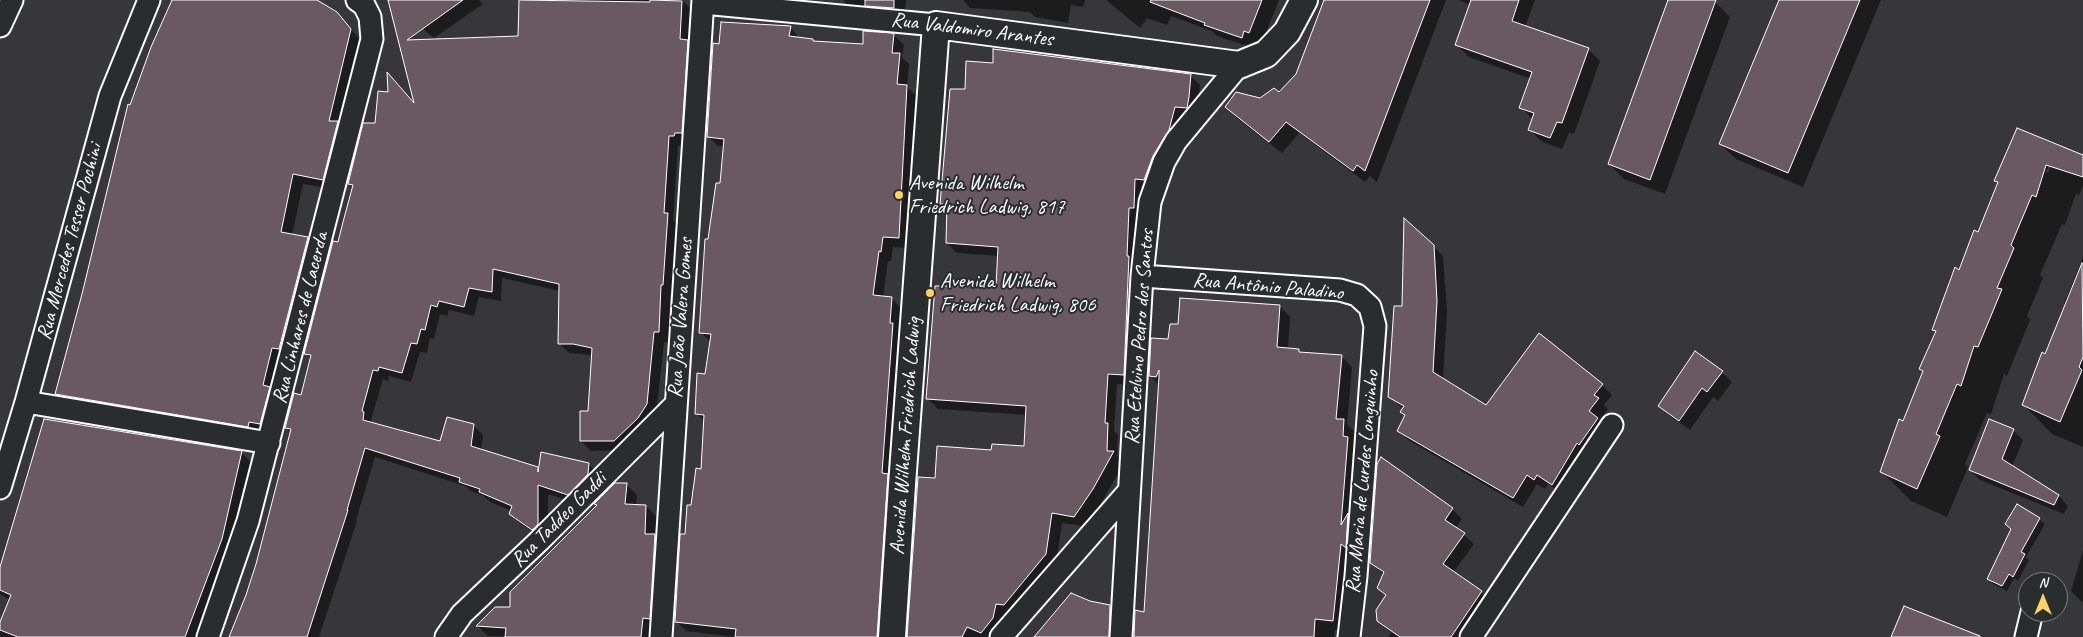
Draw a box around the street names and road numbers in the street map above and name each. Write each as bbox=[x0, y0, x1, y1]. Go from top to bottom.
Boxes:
street label: Rua Valdomiro Arantes bbox=[890, 8, 1054, 52]
street label: Rua Mercedes Tesser Pochini bbox=[32, 141, 108, 343]
street label: Rua Etelvino Pedro dos Santos bbox=[1120, 229, 1160, 445]
street label: Rua Linhares de Lacerda bbox=[267, 230, 335, 406]
street label: Rua João Valera Gomes bbox=[663, 237, 699, 399]
street label: Rua Antônio Paladino bbox=[1192, 268, 1344, 306]
street label: Avenida Wilhelm Friedrich Ladwig bbox=[885, 317, 927, 555]
street label: Rua Maria de Lurdes Longuinho bbox=[1341, 369, 1385, 595]
street label: Rua Taddeo Gaddi bbox=[506, 467, 612, 573]

